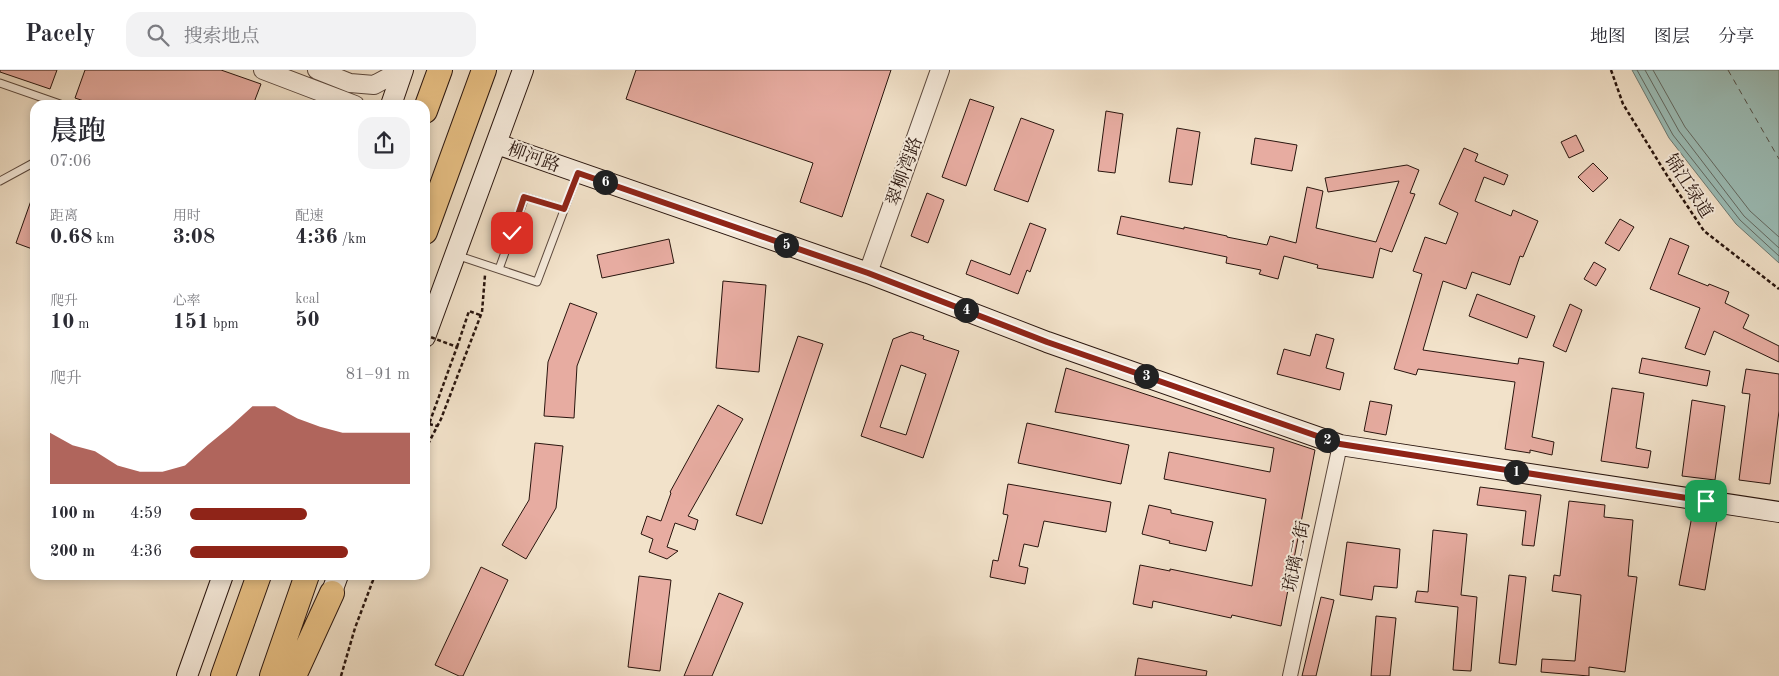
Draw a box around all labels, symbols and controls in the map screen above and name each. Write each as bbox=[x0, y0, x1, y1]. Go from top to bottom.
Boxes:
search box bbox=[126, 12, 476, 57]
icon: search bbox=[144, 21, 172, 49]
text: Pacely bbox=[25, 23, 96, 47]
text: 搜索地点 bbox=[184, 28, 260, 47]
text: 地图 bbox=[1590, 28, 1626, 46]
text: 图层 bbox=[1654, 28, 1690, 46]
text: 分享 bbox=[1718, 28, 1754, 46]
button: share bbox=[358, 117, 410, 169]
text: 晨跑 bbox=[50, 119, 106, 147]
street label: 翠柳湾路 bbox=[882, 134, 926, 208]
street label: 柳河路 bbox=[505, 138, 563, 176]
street label: 锦江绿道 bbox=[1661, 150, 1717, 222]
text: 07:06 bbox=[50, 154, 92, 170]
pin: 6 bbox=[592, 170, 618, 194]
text: 6 bbox=[601, 175, 610, 189]
text: 距离 bbox=[50, 209, 78, 223]
text: 用时 bbox=[173, 209, 201, 223]
text: 配速 bbox=[295, 209, 323, 223]
pin bbox=[491, 212, 533, 254]
icon: check bbox=[498, 219, 526, 247]
text: 0.68 bbox=[50, 227, 92, 248]
text: 3:08 bbox=[173, 227, 215, 248]
text: 4:36 bbox=[295, 227, 338, 248]
text: km bbox=[92, 232, 115, 246]
text: /km bbox=[338, 232, 366, 246]
pin: 5 bbox=[774, 232, 798, 258]
text: 5 bbox=[782, 238, 791, 252]
text: kcal bbox=[295, 292, 319, 306]
text: 爬升 bbox=[50, 294, 78, 308]
text: 心率 bbox=[173, 294, 201, 308]
pin: 4 bbox=[954, 298, 978, 322]
text: 4 bbox=[962, 303, 971, 317]
text: 50 bbox=[295, 310, 320, 331]
text: 10 bbox=[50, 312, 74, 333]
text: 151 bbox=[173, 312, 209, 333]
text: m bbox=[74, 317, 89, 331]
text: bpm bbox=[209, 317, 239, 331]
pin: 3 bbox=[1134, 364, 1158, 388]
text: 81–91 m bbox=[346, 367, 410, 383]
text: 3 bbox=[1142, 369, 1151, 383]
text: 爬升 bbox=[50, 371, 82, 387]
pin: 2 bbox=[1314, 428, 1340, 452]
text: 2 bbox=[1323, 433, 1332, 447]
pin: 1 bbox=[1504, 460, 1528, 484]
text: 1 bbox=[1512, 465, 1521, 479]
pin bbox=[1685, 480, 1727, 522]
icon: arrive bbox=[1692, 487, 1720, 515]
text: 100 m bbox=[50, 506, 95, 522]
text: 4:59 bbox=[130, 506, 162, 522]
street label: 琉璃二街 bbox=[1279, 519, 1313, 593]
text: 200 m bbox=[50, 544, 95, 560]
text: 4:36 bbox=[130, 544, 162, 560]

